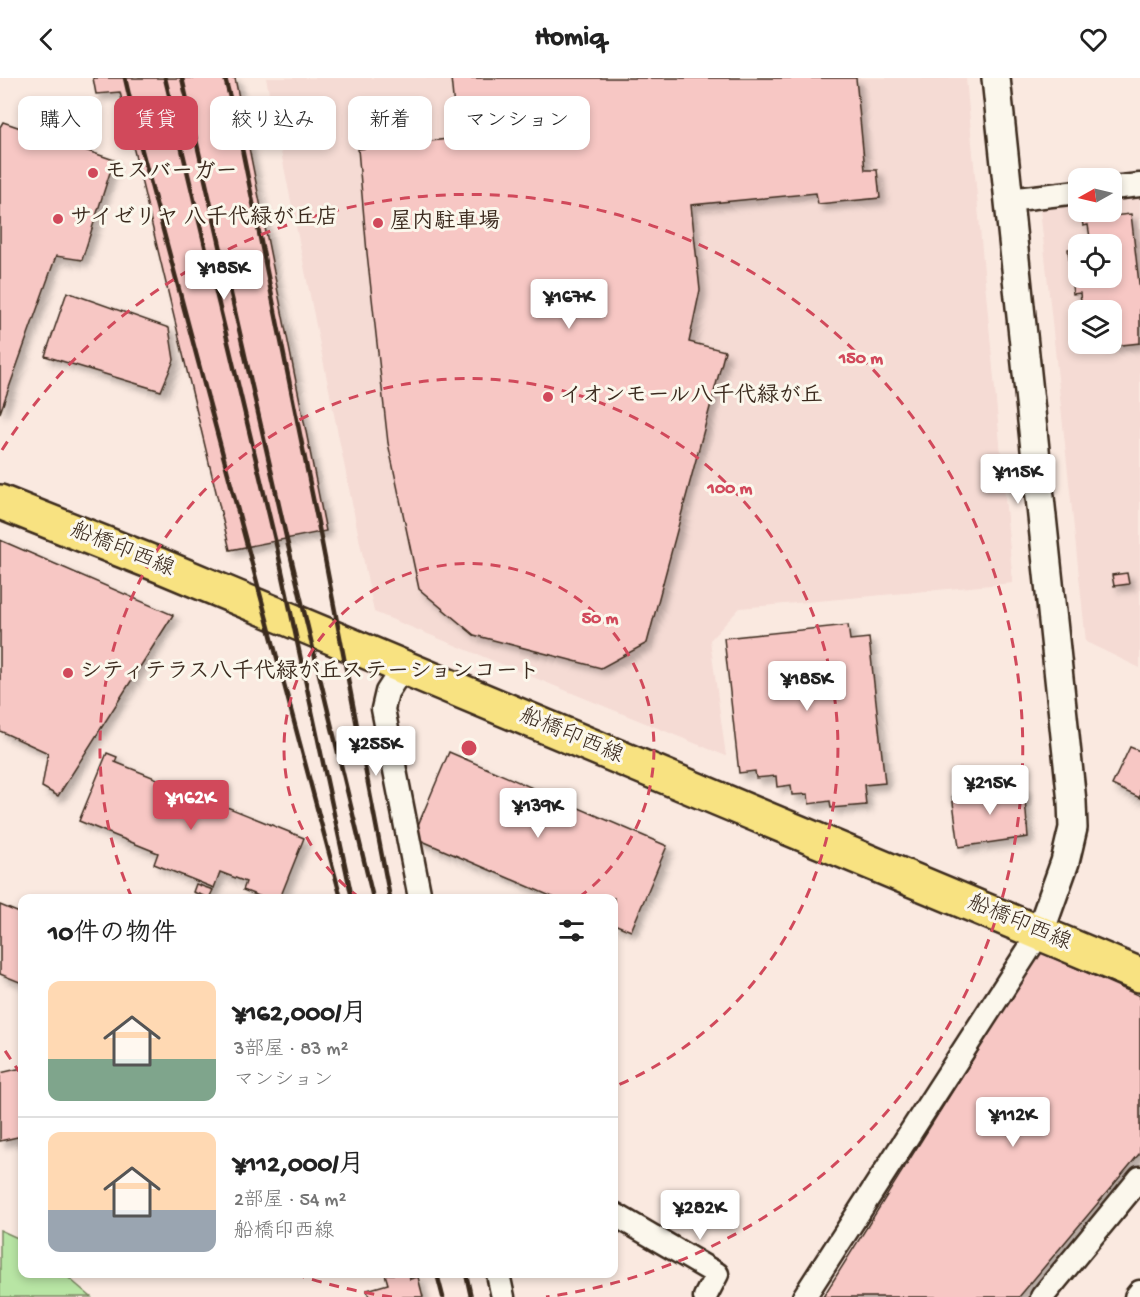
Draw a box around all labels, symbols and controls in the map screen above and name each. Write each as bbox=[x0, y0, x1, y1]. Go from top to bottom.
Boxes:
icon: back bbox=[30, 23, 63, 56]
text: Homiq bbox=[535, 23, 605, 55]
icon: heart bbox=[1077, 23, 1110, 56]
chip: 購入 bbox=[18, 96, 102, 150]
chip: 賃貸 bbox=[114, 96, 198, 150]
chip: 絞り込み bbox=[210, 96, 336, 150]
chip: 新着 bbox=[348, 96, 432, 150]
chip: マンション bbox=[444, 96, 590, 150]
place label: モスバーガー bbox=[105, 160, 237, 186]
marker: モスバーガー bbox=[86, 166, 100, 180]
north arrow bbox=[1068, 168, 1122, 222]
map controls bbox=[1068, 168, 1122, 354]
place label: サイゼリヤ 八千代緑が丘店 bbox=[70, 205, 338, 232]
place label: 屋内駐車場 bbox=[390, 208, 500, 236]
marker: サイゼリヤ 八千代緑が丘店 bbox=[51, 212, 65, 226]
marker: 屋内駐車場 bbox=[371, 216, 385, 230]
button: locate bbox=[1068, 234, 1122, 288]
pin: ¥185K bbox=[182, 250, 266, 301]
text: ¥185K bbox=[199, 258, 249, 281]
pin: ¥167K bbox=[527, 279, 611, 330]
text: ¥167K bbox=[545, 287, 593, 310]
button: layers bbox=[1068, 300, 1122, 354]
text: 150 m bbox=[838, 349, 883, 370]
place label: イオンモール八千代緑が丘 bbox=[560, 383, 823, 410]
marker: イオンモール八千代緑が丘 bbox=[541, 390, 555, 404]
pin: ¥115K bbox=[976, 454, 1060, 505]
text: ¥115K bbox=[995, 462, 1041, 485]
text: 100 m bbox=[707, 479, 753, 500]
street label: 船橋印西線 bbox=[66, 517, 178, 584]
text: 50 m bbox=[582, 609, 619, 630]
place label: シティテラス八千代緑が丘ステーションコート bbox=[80, 659, 540, 686]
pin: ¥185K bbox=[765, 661, 849, 712]
marker: シティテラス八千代緑が丘ステーションコート bbox=[61, 666, 75, 680]
text: ¥185K bbox=[782, 669, 832, 692]
street label: 船橋印西線 bbox=[515, 703, 627, 770]
pin: ¥255K bbox=[334, 726, 418, 777]
text: ¥255K bbox=[350, 734, 402, 757]
centre of rings bbox=[459, 738, 479, 758]
pin: ¥215K bbox=[948, 765, 1032, 816]
text: ¥215K bbox=[966, 773, 1014, 796]
pin: ¥162K bbox=[149, 780, 233, 831]
text: ¥162K bbox=[167, 788, 215, 811]
pin: ¥139K bbox=[496, 788, 580, 839]
text: ¥139K bbox=[514, 796, 562, 819]
street label: 船橋印西線 bbox=[963, 890, 1075, 957]
icon: filters bbox=[555, 914, 588, 947]
text: 10件の物件 bbox=[48, 920, 177, 951]
text: ¥162,000/月 bbox=[234, 1000, 367, 1031]
icon: home bbox=[96, 1005, 168, 1077]
text: 3部屋 · 83 m² bbox=[234, 1039, 348, 1062]
text: マンション bbox=[234, 1070, 333, 1093]
pin: ¥112K bbox=[971, 1097, 1055, 1148]
text: ¥112K bbox=[990, 1105, 1036, 1128]
text: ¥112,000/月 bbox=[234, 1151, 365, 1182]
icon: home bbox=[96, 1156, 168, 1228]
text: 2部屋 · 54 m² bbox=[234, 1190, 346, 1213]
pin: ¥282K bbox=[658, 1190, 742, 1241]
text: ¥282K bbox=[675, 1198, 725, 1221]
text: 船橋印西線 bbox=[234, 1221, 334, 1244]

